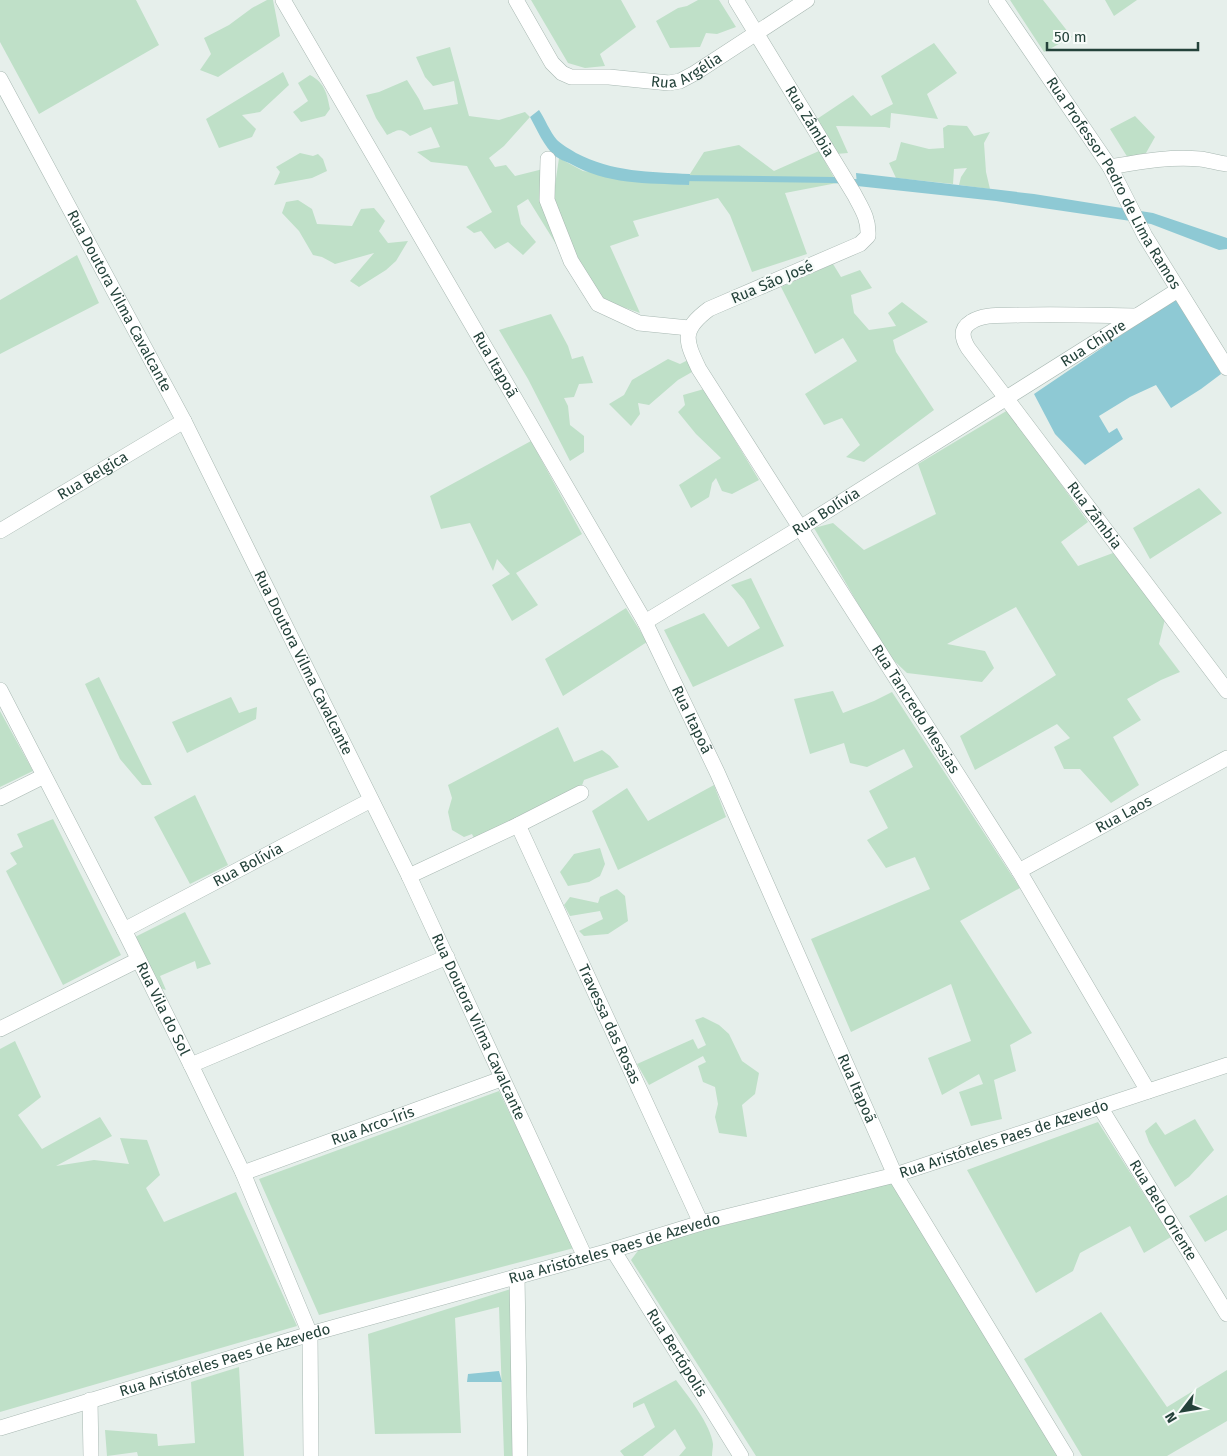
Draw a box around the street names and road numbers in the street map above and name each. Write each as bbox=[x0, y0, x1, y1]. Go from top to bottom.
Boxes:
street label: Rua Argélia bbox=[650, 49, 725, 92]
street label: Rua Professor Pedro de Lima Ramos bbox=[1042, 74, 1185, 293]
street label: Rua Zâmbia bbox=[781, 82, 838, 160]
street label: Rua Doutora Vilma Cavalcante bbox=[63, 207, 176, 395]
street label: Rua São José bbox=[728, 257, 816, 307]
street label: Rua Chipre bbox=[1057, 316, 1129, 371]
street label: Rua Itapoã bbox=[469, 328, 522, 401]
street label: Rua Belgica bbox=[54, 448, 131, 504]
street label: Rua Zâmbia bbox=[1063, 478, 1126, 553]
street label: Rua Bolívia bbox=[789, 484, 863, 540]
street label: Rua Doutora Vilma Cavalcante bbox=[250, 567, 357, 758]
street label: Rua Tancredo Messias bbox=[868, 641, 963, 777]
street label: Rua Itapoã bbox=[668, 683, 716, 757]
street label: Rua Laos bbox=[1092, 792, 1155, 837]
street label: Rua Bolívia bbox=[210, 839, 286, 891]
street label: Rua Doutora Vilma Cavalcante bbox=[428, 931, 529, 1123]
street label: Rua Vila do Sol bbox=[132, 959, 194, 1059]
street label: Travessa das Rosas bbox=[574, 961, 645, 1087]
street label: Rua Itapoã bbox=[834, 1051, 880, 1126]
street label: Rua Aristóteles Paes de Azevedo bbox=[897, 1096, 1111, 1182]
street label: Rua Arco-Íris bbox=[329, 1102, 417, 1149]
street label: Rua Belo Oriente bbox=[1125, 1156, 1201, 1264]
street label: Rua Aristóteles Paes de Azevedo bbox=[506, 1210, 722, 1288]
street label: Rua Bertópolis bbox=[643, 1305, 711, 1400]
street label: Rua Aristóteles Paes de Azevedo bbox=[117, 1320, 332, 1400]

